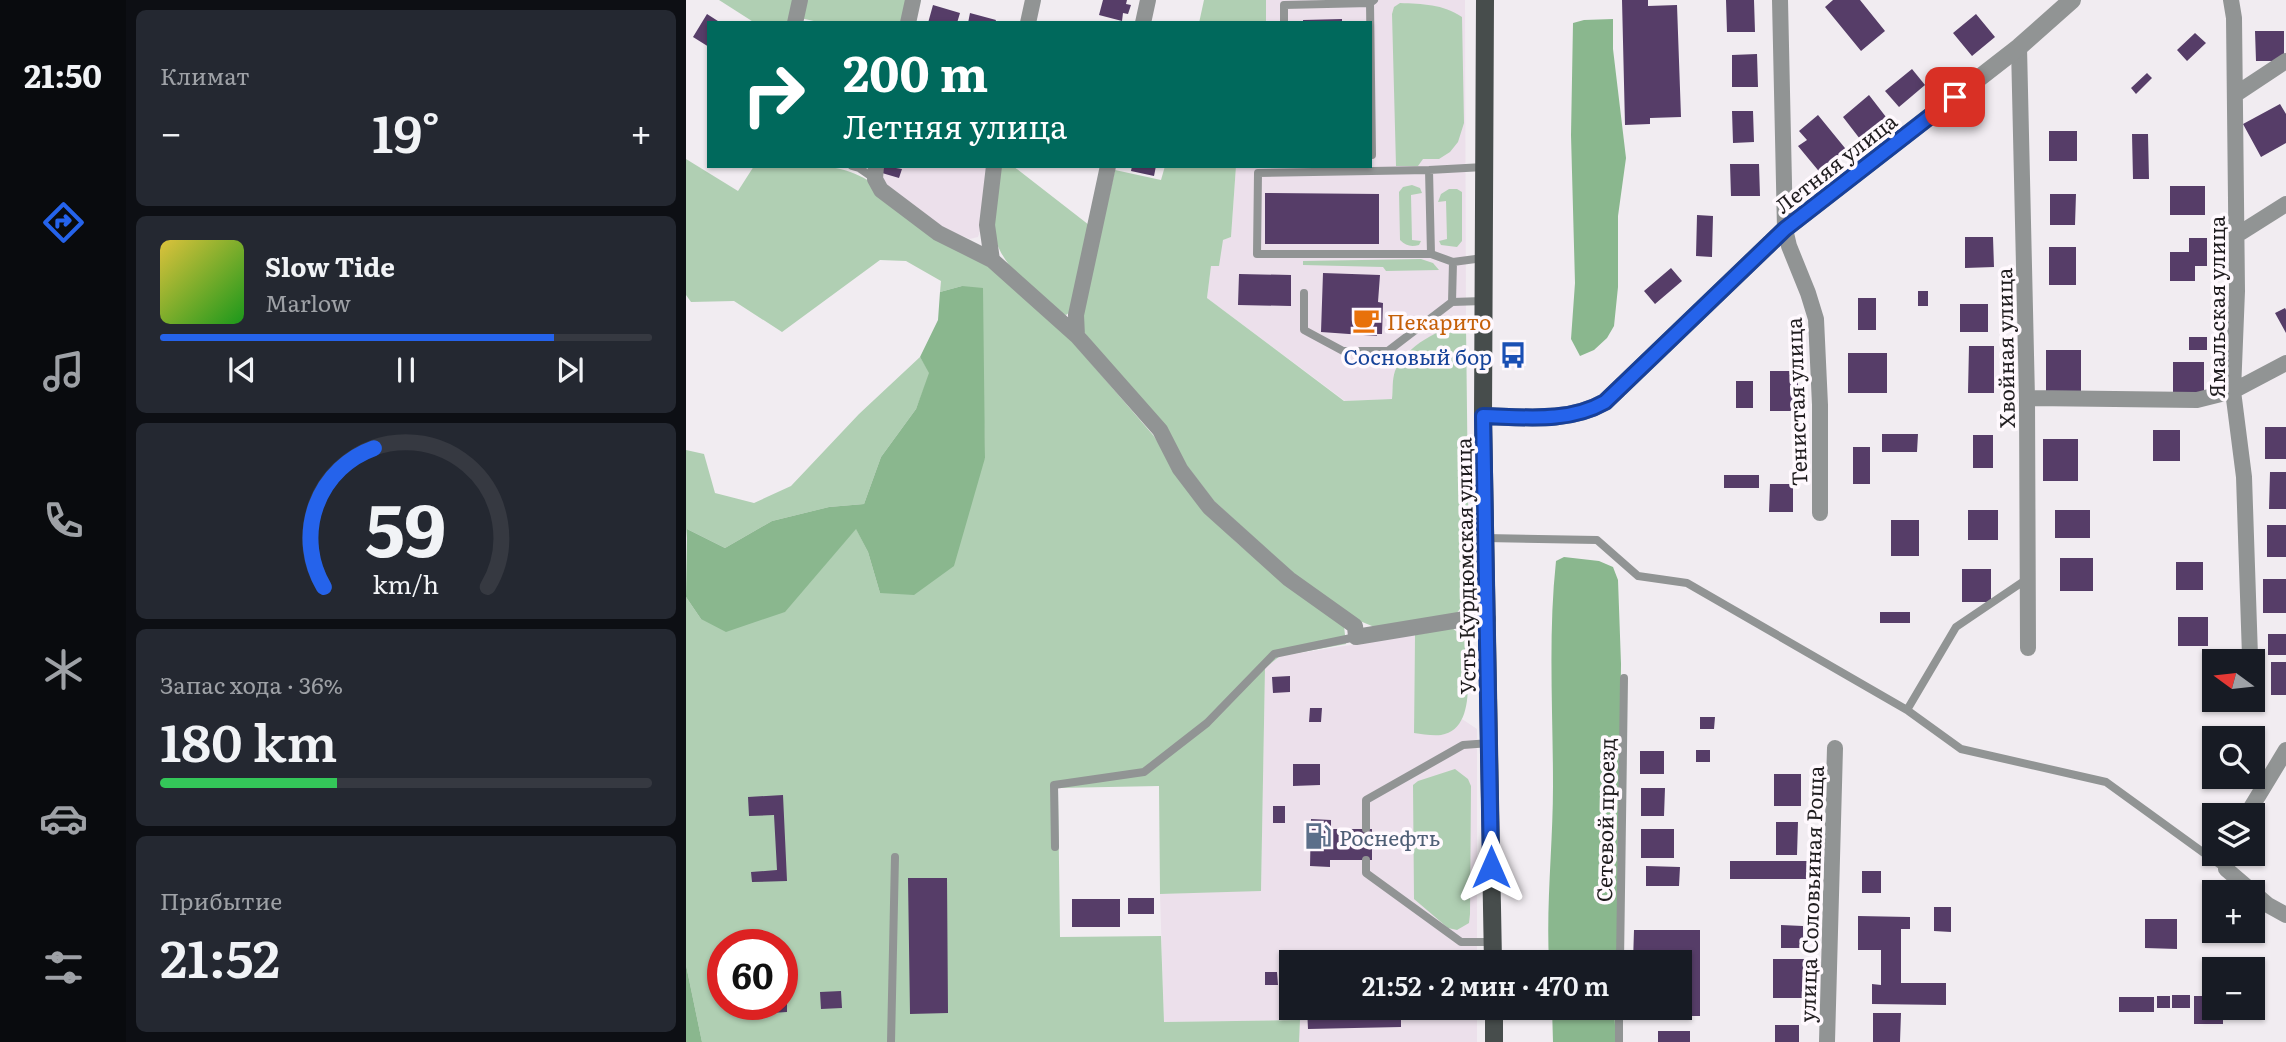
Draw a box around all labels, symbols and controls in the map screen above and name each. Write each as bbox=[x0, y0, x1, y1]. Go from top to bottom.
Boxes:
text: 200 m bbox=[843, 34, 988, 107]
icon: right bbox=[728, 49, 819, 140]
text: 21:50 bbox=[24, 50, 102, 98]
text: Климат bbox=[160, 58, 250, 92]
pin bbox=[1925, 67, 1985, 127]
icon: arrive bbox=[1936, 78, 1974, 116]
text: 19° bbox=[372, 92, 440, 169]
text: Летняя улица bbox=[843, 101, 1067, 149]
text: − bbox=[160, 102, 182, 159]
text: + bbox=[630, 102, 652, 159]
street label: Летняя улица bbox=[1767, 104, 1903, 220]
icon: directions bbox=[39, 198, 88, 247]
street label: Ямальская улица bbox=[2200, 215, 2231, 398]
text: Slow Tide bbox=[265, 246, 395, 285]
street label: Хвойная улица bbox=[1987, 267, 2021, 428]
text: Marlow bbox=[265, 285, 351, 319]
cafe icon: Пекарито bbox=[1351, 305, 1381, 335]
place label: Пекарито bbox=[1387, 305, 1491, 336]
street label: Тенистая улица bbox=[1777, 316, 1813, 487]
place label: Сосновый бор bbox=[1344, 340, 1492, 371]
bus stop icon: Сосновый бор bbox=[1498, 340, 1528, 370]
icon: music bbox=[39, 347, 88, 396]
icon: previous bbox=[223, 351, 261, 389]
icon: pause bbox=[387, 351, 425, 389]
icon: next bbox=[551, 351, 589, 389]
street label: Усть-Курдюмская улица bbox=[1446, 437, 1482, 695]
text: 59 bbox=[366, 471, 446, 579]
icon: phone bbox=[39, 496, 88, 545]
text: km/h bbox=[373, 565, 439, 602]
icon: climate bbox=[39, 645, 88, 694]
north arrow bbox=[2202, 649, 2264, 712]
map controls bbox=[2202, 649, 2265, 1020]
text: Запас хода · 36% bbox=[160, 667, 343, 701]
text: 180 km bbox=[160, 701, 337, 778]
button: search bbox=[2202, 726, 2265, 789]
street label: Сетевой проезд bbox=[1587, 738, 1621, 902]
street label: улица Соловьиная Роща bbox=[1790, 764, 1830, 1023]
icon: car bbox=[39, 794, 88, 843]
button: layers bbox=[2202, 803, 2265, 866]
fuel station icon: Роснефть bbox=[1303, 821, 1333, 851]
place label: Роснефть bbox=[1339, 821, 1440, 852]
position arrow bbox=[1454, 830, 1528, 904]
button: + bbox=[2202, 880, 2265, 943]
text: Прибытие bbox=[160, 883, 282, 917]
text: 21:52 bbox=[160, 917, 280, 994]
speed limit sign: 60 bbox=[707, 929, 798, 1020]
icon: filters bbox=[39, 943, 88, 992]
button: − bbox=[2202, 957, 2265, 1020]
text: 21:52 · 2 мин · 470 m bbox=[1362, 965, 1609, 1004]

